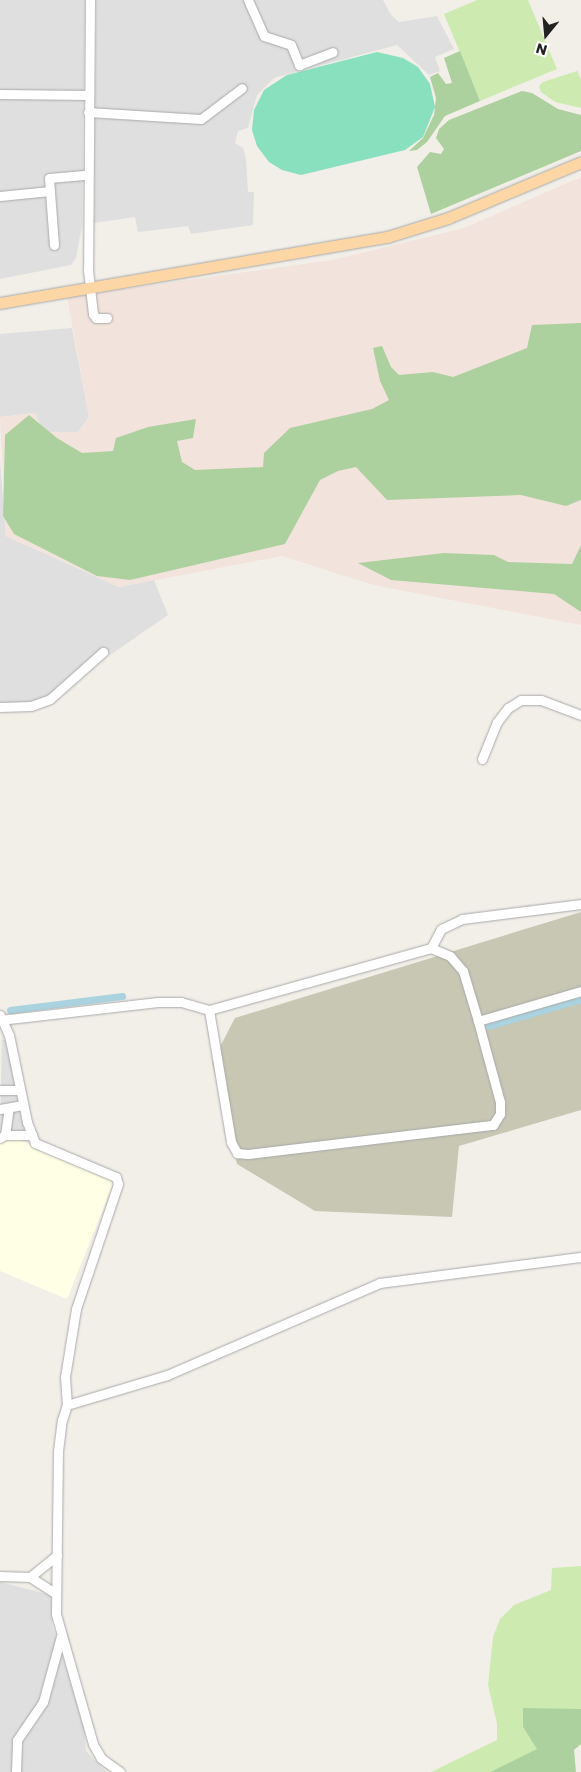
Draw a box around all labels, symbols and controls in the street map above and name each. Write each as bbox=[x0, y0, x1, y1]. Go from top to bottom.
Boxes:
north arrow bbox=[521, 10, 571, 60]
text: N bbox=[534, 38, 550, 60]

